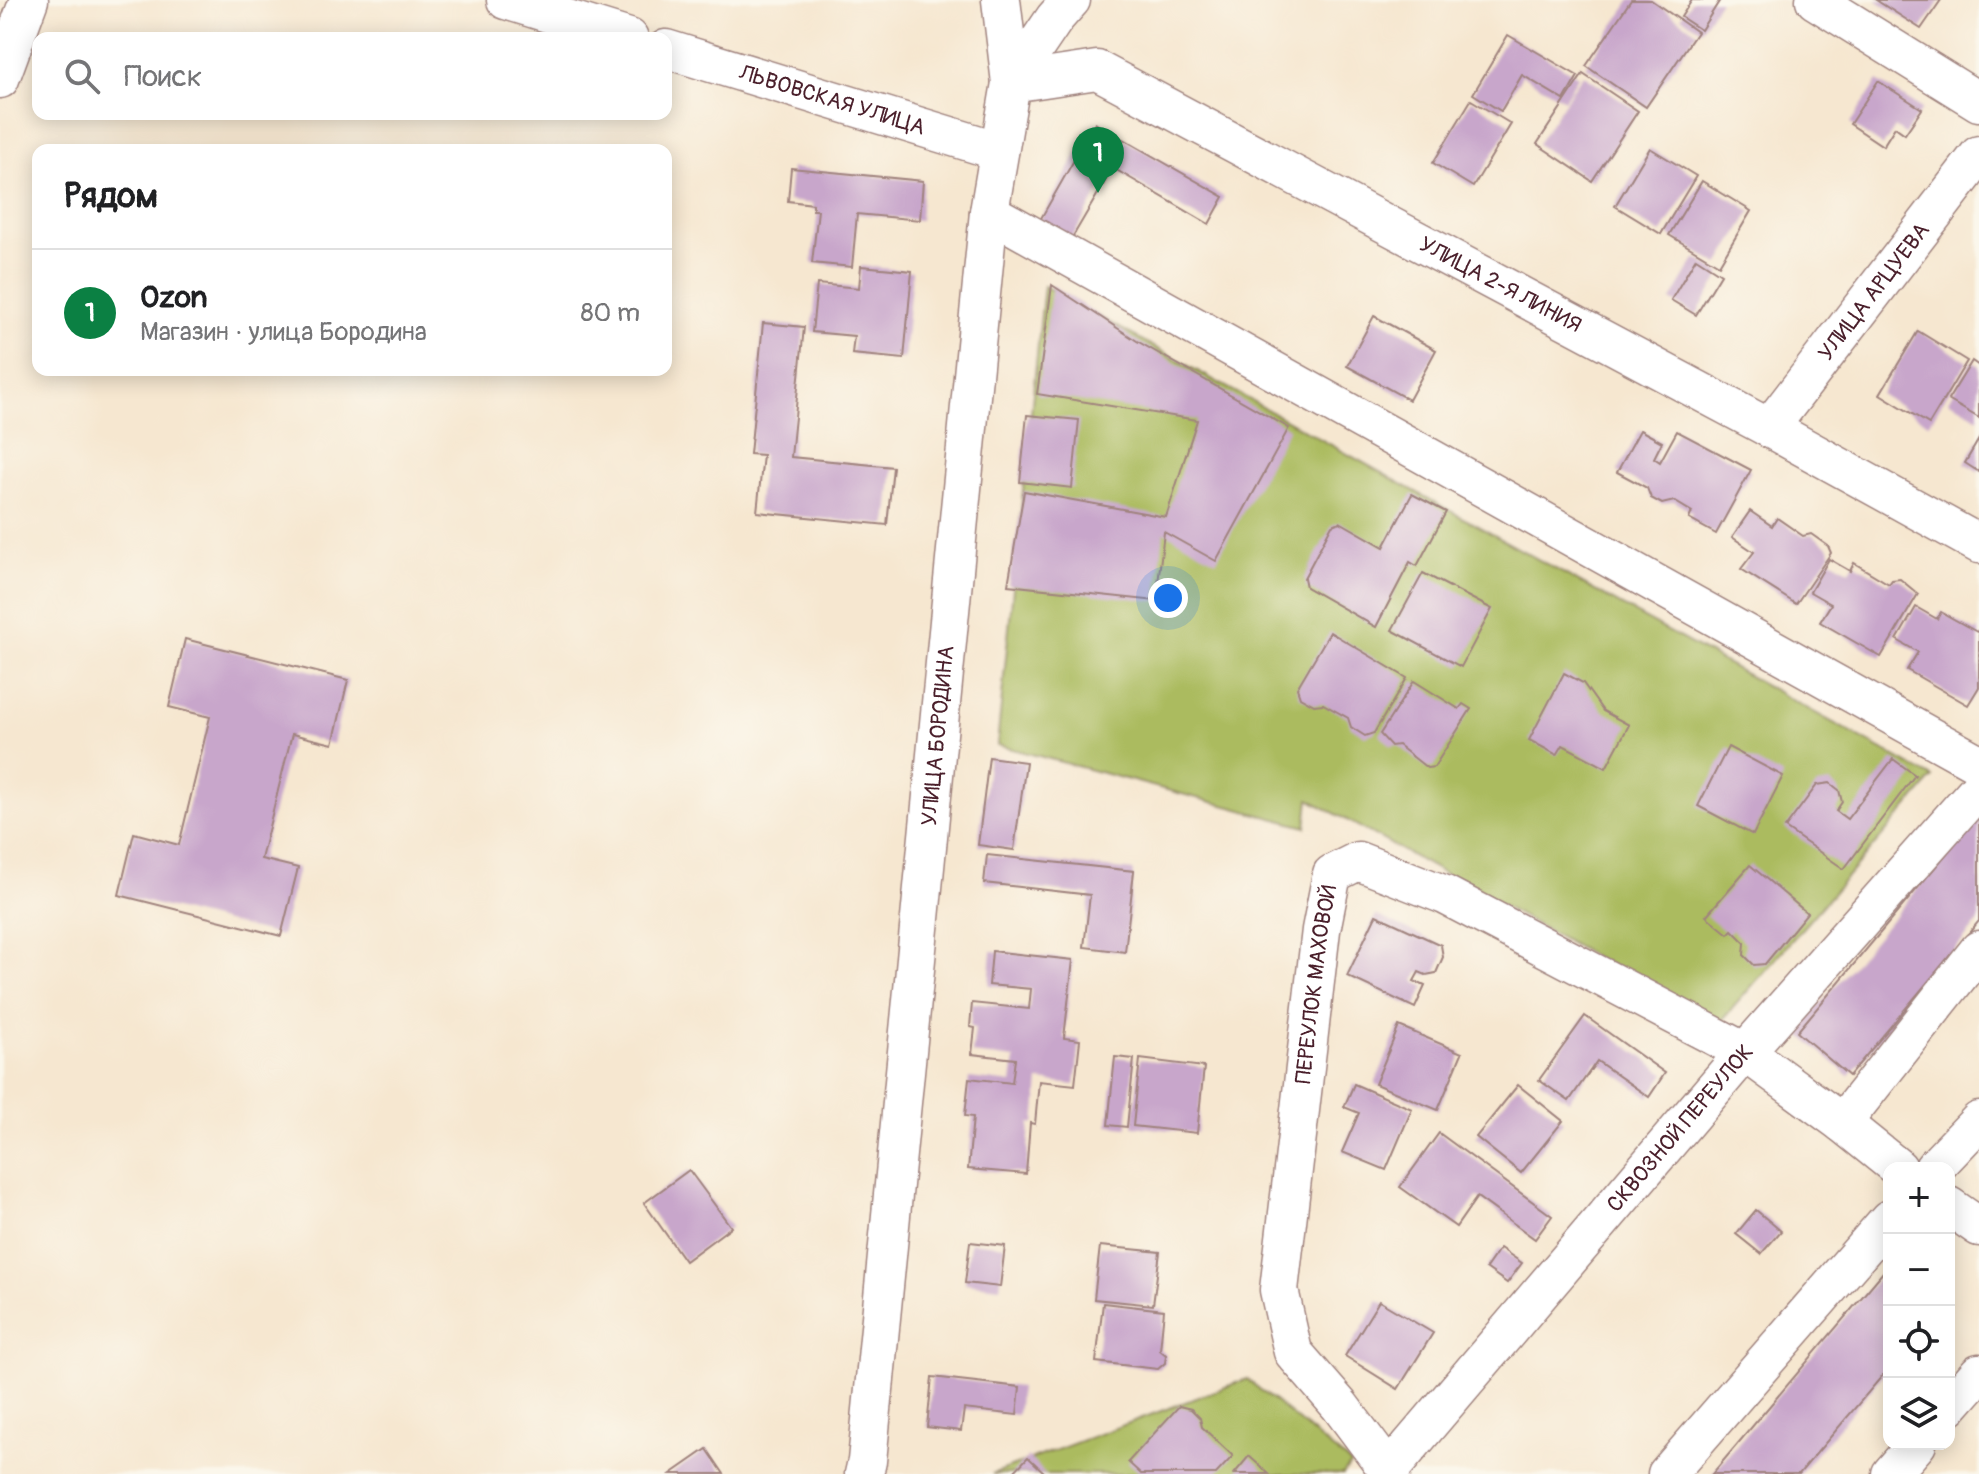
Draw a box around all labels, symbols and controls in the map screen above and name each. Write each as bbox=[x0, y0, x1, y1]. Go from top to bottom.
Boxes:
search box bbox=[32, 32, 672, 120]
icon: search bbox=[60, 54, 104, 98]
text: Поиск bbox=[124, 58, 202, 95]
street label: ЛЬВОВСКАЯ УЛИЦА bbox=[735, 58, 929, 142]
pin: 1 bbox=[1072, 127, 1124, 193]
text: Рядом bbox=[64, 175, 158, 218]
street label: УЛИЦА АРЦУЕВА bbox=[1812, 217, 1936, 366]
street label: УЛИЦА 2-Я ЛИНИЯ bbox=[1414, 230, 1586, 340]
text: Ozon bbox=[140, 279, 207, 316]
text: 1 bbox=[85, 297, 95, 329]
text: 80 m bbox=[580, 297, 640, 329]
text: Магазин · улица Бородина bbox=[140, 316, 427, 348]
your location bbox=[1148, 578, 1188, 618]
street label: УЛИЦА БОРОДИНА bbox=[915, 644, 961, 827]
street label: ПЕРЕУЛОК МАХОВОЙ bbox=[1289, 883, 1344, 1085]
street label: СКВОЗНОЙ ПЕРЕУЛОК bbox=[1601, 1038, 1759, 1218]
map controls bbox=[1883, 1162, 1955, 1450]
button: + bbox=[1883, 1162, 1955, 1234]
button: − bbox=[1883, 1234, 1955, 1306]
button: locate bbox=[1883, 1306, 1955, 1378]
button: layers bbox=[1883, 1378, 1955, 1450]

